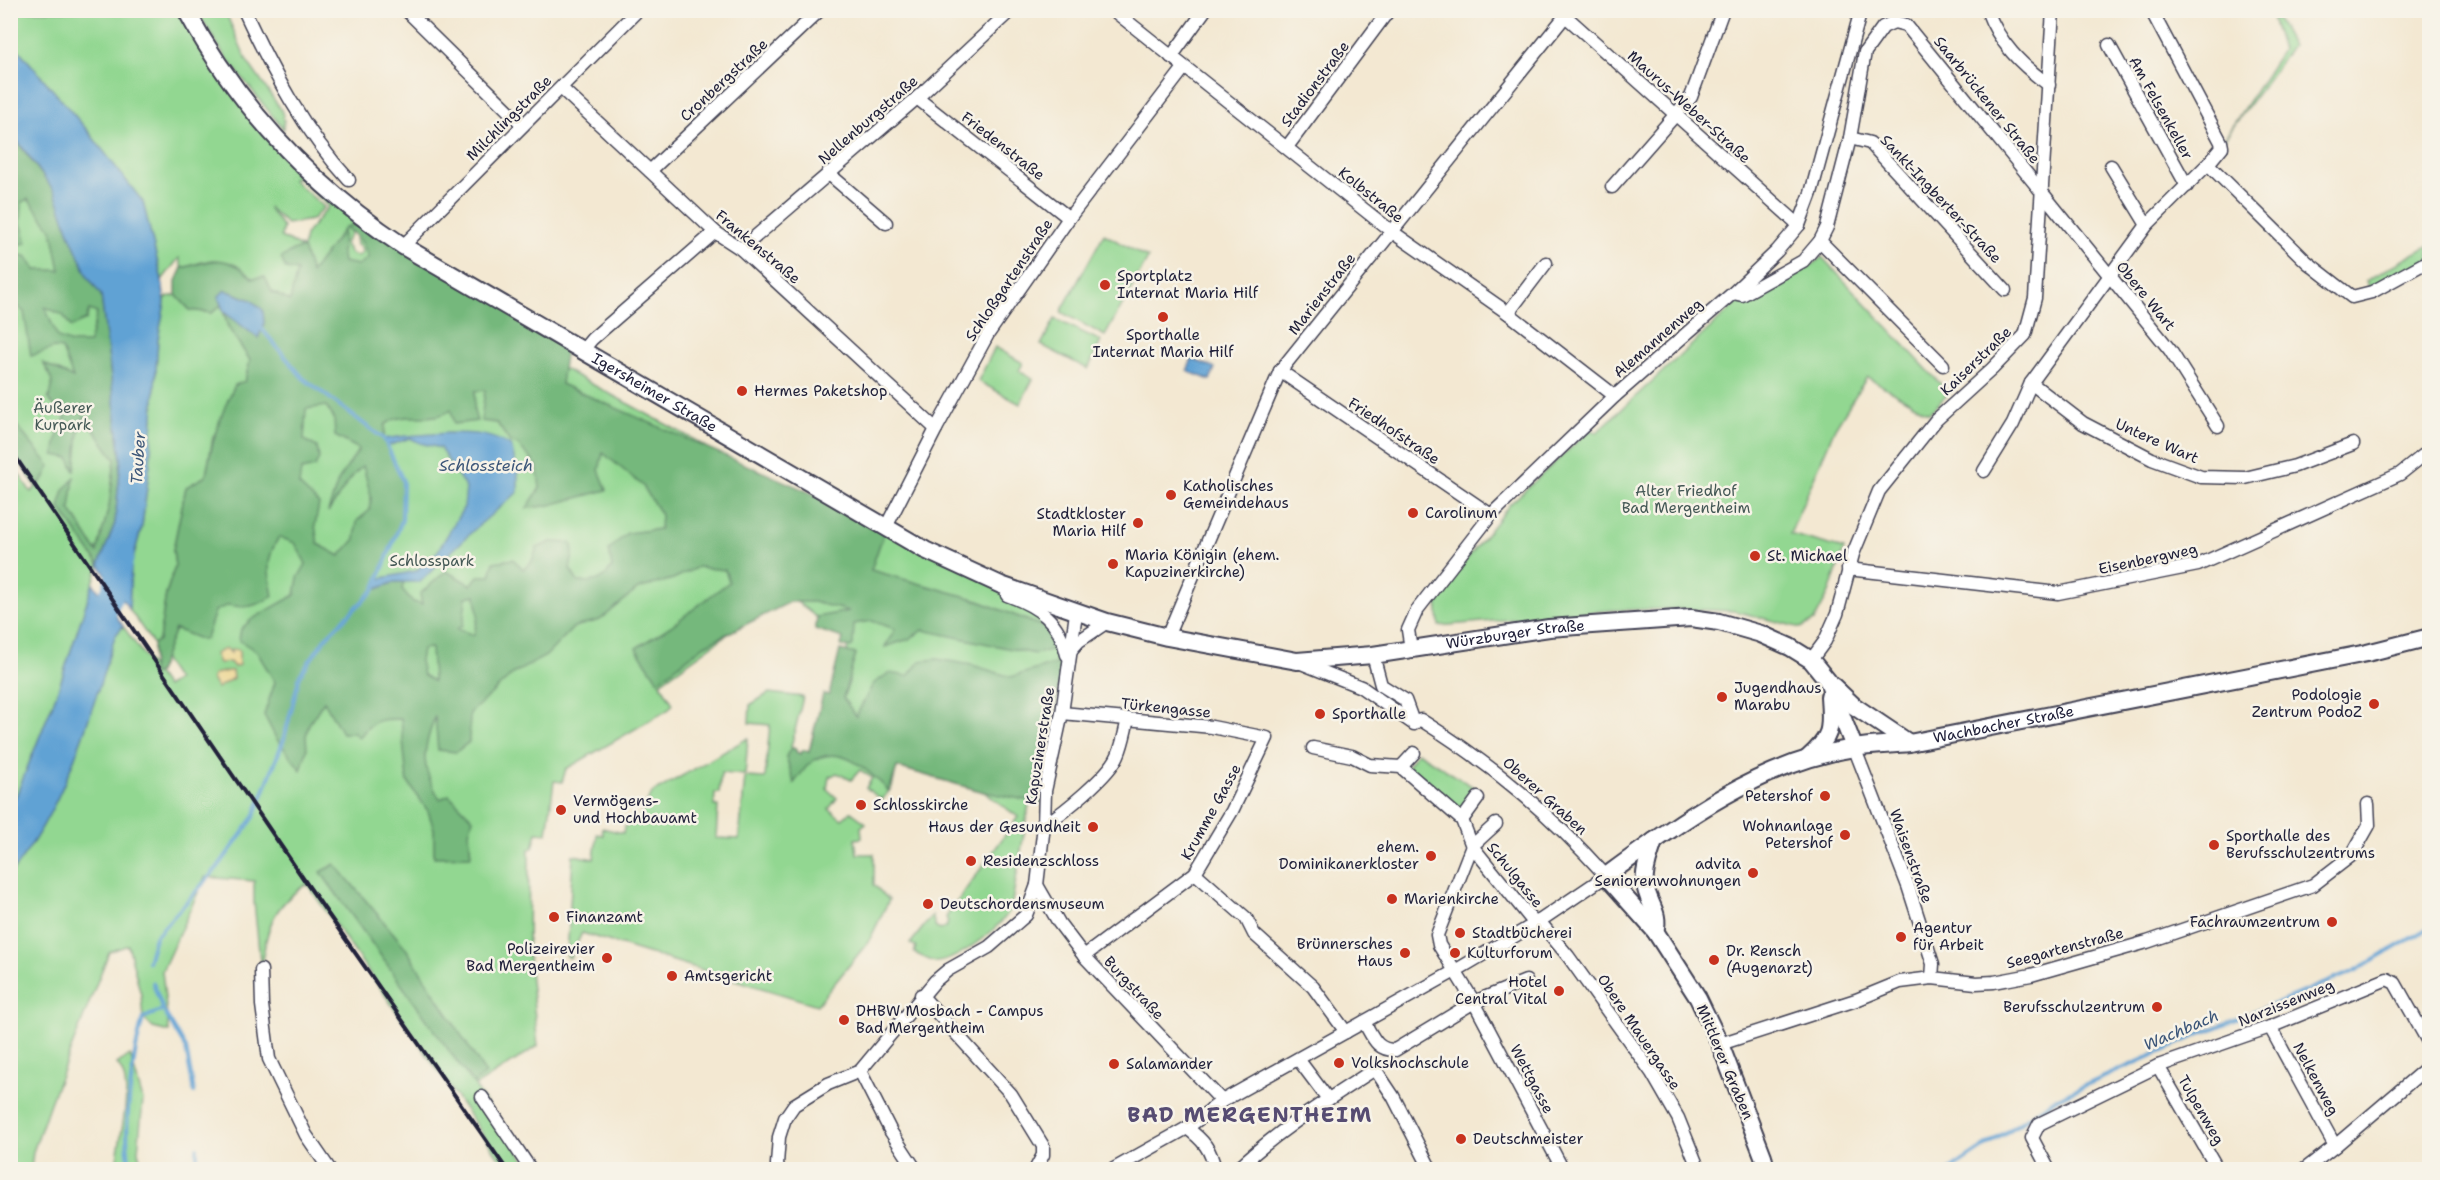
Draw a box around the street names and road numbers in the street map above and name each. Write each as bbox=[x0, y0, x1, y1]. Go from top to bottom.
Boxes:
street label: Saarbrückener Straße bbox=[1929, 32, 2045, 168]
street label: Cronbergstraße bbox=[676, 34, 772, 126]
street label: Stadionstraße bbox=[1276, 37, 1354, 131]
street label: Maurus-Weber-Straße bbox=[1623, 46, 1755, 168]
street label: Am Felsenkeller bbox=[2124, 53, 2198, 163]
street label: Milchlingstraße bbox=[462, 71, 556, 165]
street label: Nellenburgstraße bbox=[814, 71, 922, 169]
street label: Friedenstraße bbox=[957, 107, 1049, 185]
street label: Sankt-Ingberter-Straße bbox=[1876, 130, 2006, 268]
street label: Kolbstraße bbox=[1334, 162, 1408, 228]
street label: Frankenstraße bbox=[711, 206, 805, 288]
street label: Schloßgartenstraße bbox=[961, 215, 1057, 345]
street label: Marienstraße bbox=[1284, 249, 1360, 339]
street label: Obere Wart bbox=[2112, 257, 2180, 335]
street label: Alemannenweg bbox=[1609, 294, 1707, 382]
street label: Kaiserstraße bbox=[1936, 322, 2016, 400]
street label: Igersheimer Straße bbox=[588, 348, 721, 437]
street label: Friedhofstraße bbox=[1344, 393, 1444, 469]
street label: Untere Wart bbox=[2112, 414, 2202, 468]
street label: Eisenbergweg bbox=[2097, 539, 2199, 579]
street label: Würzburger Straße bbox=[1444, 616, 1585, 654]
street label: Kapuzinerstraße bbox=[1021, 686, 1059, 806]
street label: Türkengasse bbox=[1120, 693, 1212, 723]
street label: Wachbacher Straße bbox=[1931, 701, 2076, 748]
street label: Oberer Graben bbox=[1498, 753, 1592, 839]
street label: Krumme Gasse bbox=[1176, 760, 1246, 864]
street label: Waisenstraße bbox=[1885, 806, 1937, 906]
street label: Schulgasse bbox=[1482, 838, 1548, 912]
street label: Seegartenstraße bbox=[2004, 923, 2126, 973]
street label: Burgstraße bbox=[1099, 952, 1169, 1024]
street label: Obere Mauergasse bbox=[1593, 970, 1685, 1094]
street label: Narzissenweg bbox=[2235, 975, 2337, 1031]
street label: Mittlerer Graben bbox=[1692, 1001, 1758, 1123]
street label: Nelkenweg bbox=[2288, 1039, 2344, 1119]
street label: Wettgasse bbox=[1505, 1041, 1559, 1117]
street label: Tulpenweg bbox=[2173, 1072, 2229, 1148]

